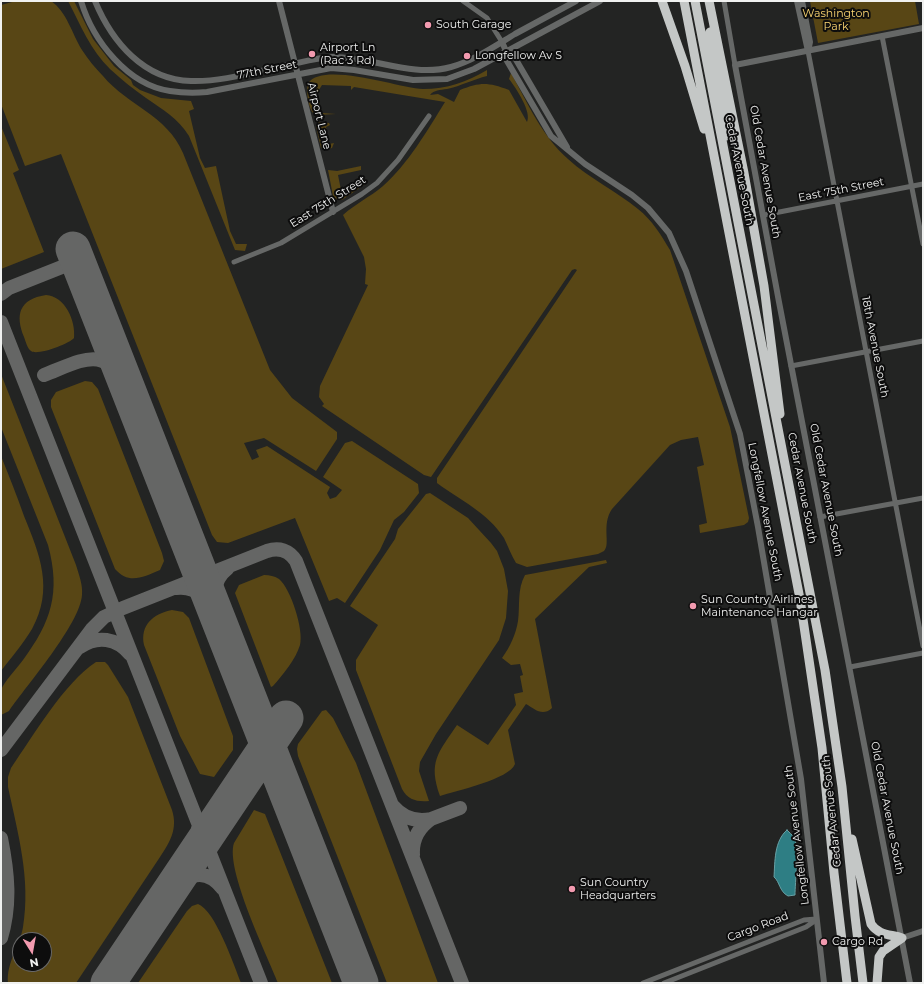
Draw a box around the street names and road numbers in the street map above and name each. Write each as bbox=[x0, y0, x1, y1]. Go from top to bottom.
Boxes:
street label: 77th Street bbox=[236, 58, 298, 82]
street label: Airport Lane bbox=[304, 81, 334, 151]
street label: Old Cedar Avenue South bbox=[747, 104, 783, 240]
street label: Cedar Avenue South bbox=[722, 113, 756, 227]
street label: East 75th Street bbox=[288, 173, 368, 231]
street label: East 75th Street bbox=[797, 175, 885, 205]
street label: 18th Avenue South bbox=[859, 295, 891, 399]
street label: Old Cedar Avenue South bbox=[807, 422, 845, 558]
street label: Cedar Avenue South bbox=[785, 431, 819, 545]
street label: Longfellow Avenue South bbox=[745, 441, 785, 583]
street label: Old Cedar Avenue South bbox=[868, 740, 906, 876]
street label: Cedar Avenue South bbox=[820, 754, 844, 868]
street label: Longfellow Avenue South bbox=[782, 764, 812, 906]
street label: Cargo Road bbox=[726, 909, 790, 945]

